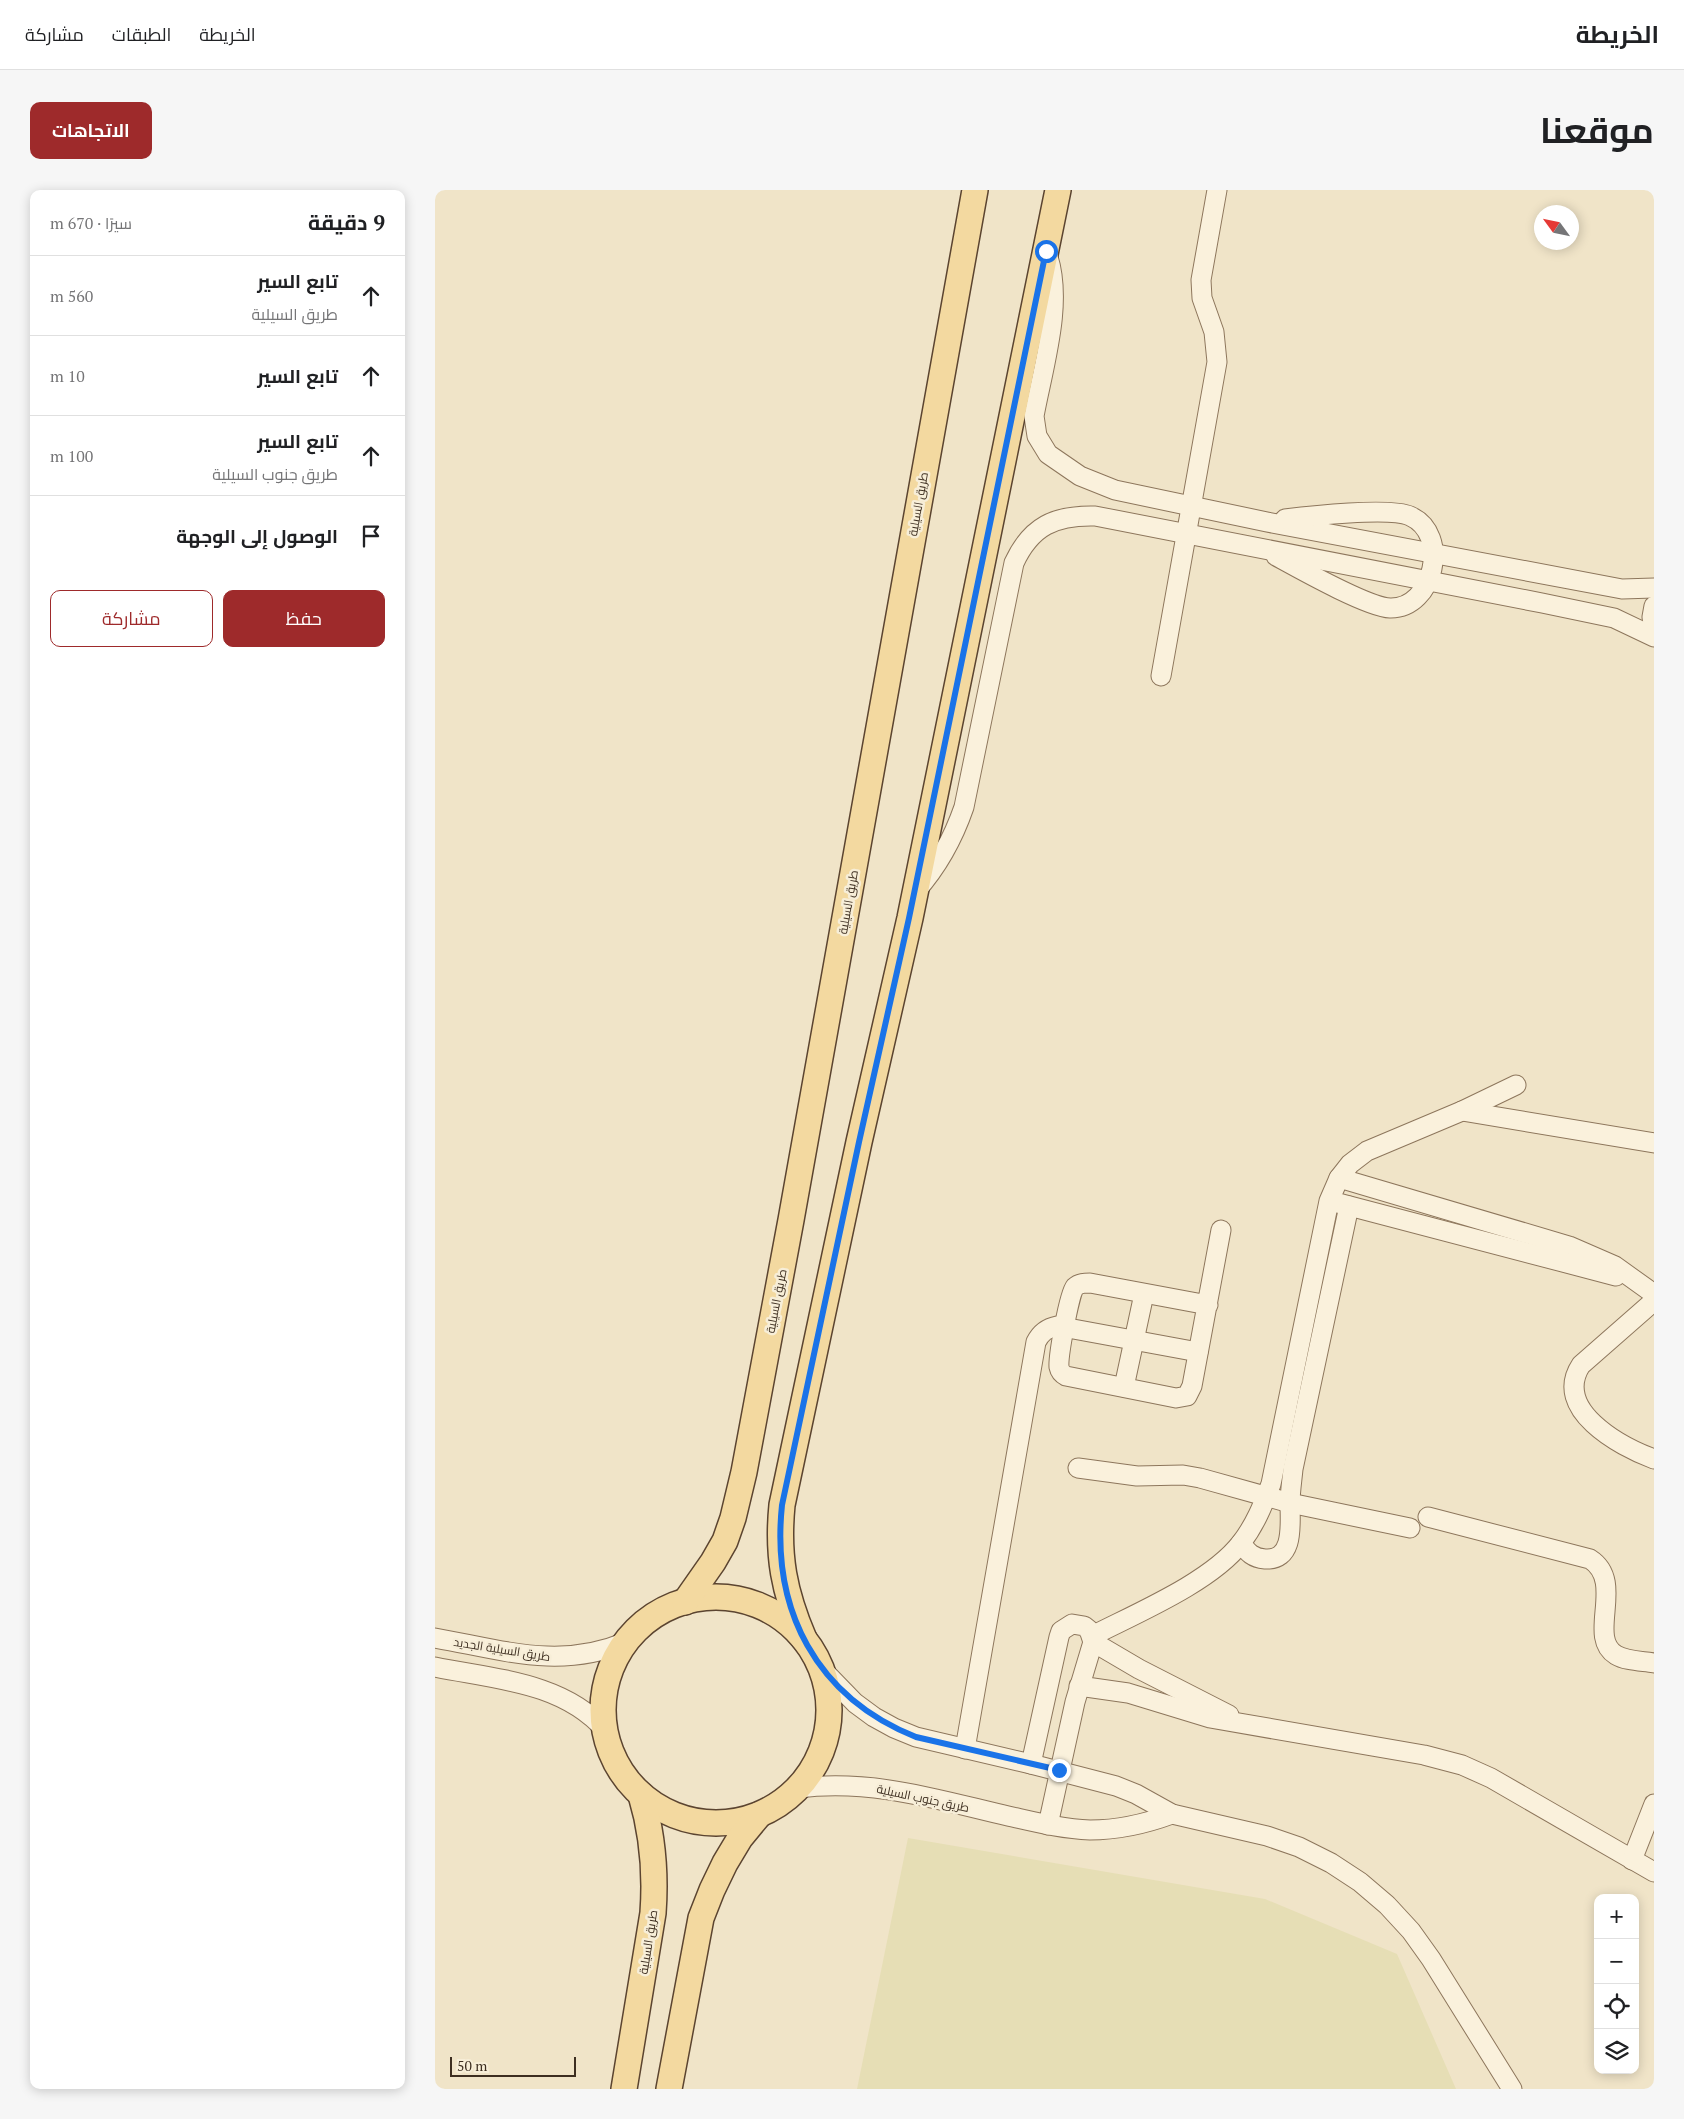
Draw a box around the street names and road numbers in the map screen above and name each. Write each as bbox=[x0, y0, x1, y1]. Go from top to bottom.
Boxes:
street label: طريق السيلية bbox=[905, 471, 931, 537]
street label: طريق السيلية bbox=[835, 869, 861, 935]
street label: طريق السيلية bbox=[762, 1268, 790, 1334]
street label: طريق السيلية الجديد bbox=[453, 1634, 551, 1664]
street label: طريق جنوب السيلية bbox=[875, 1781, 971, 1815]
street label: طريق السيلية bbox=[636, 1909, 660, 1975]

